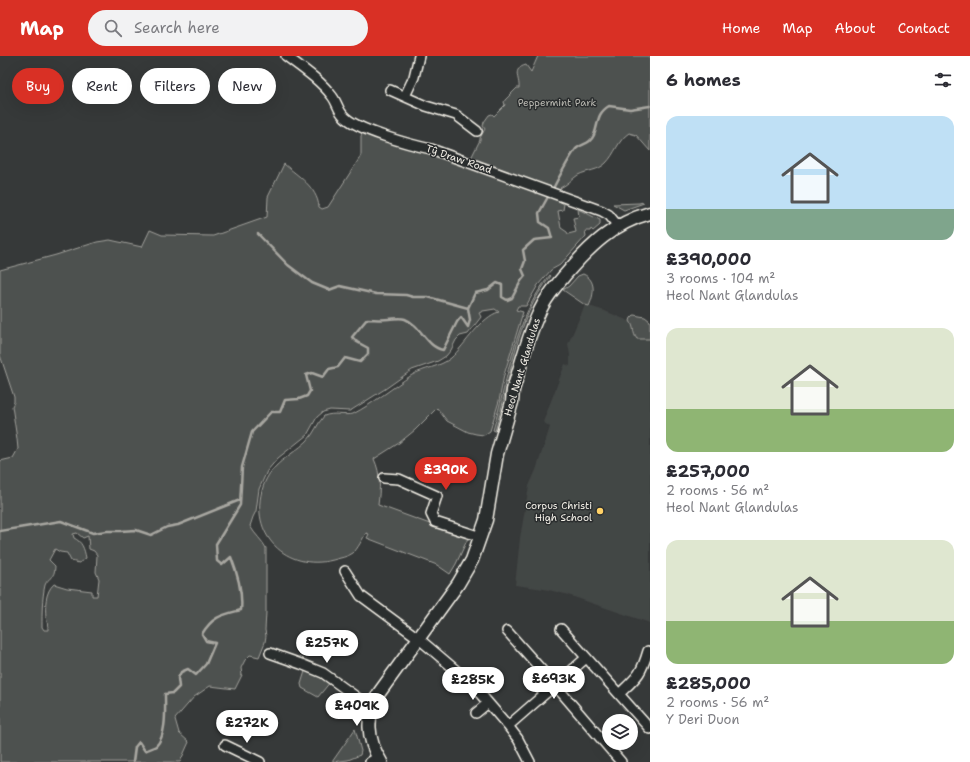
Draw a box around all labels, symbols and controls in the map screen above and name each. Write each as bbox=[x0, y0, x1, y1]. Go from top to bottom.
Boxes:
search box bbox=[88, 10, 368, 46]
text: Map bbox=[20, 16, 64, 41]
icon: search bbox=[102, 17, 124, 39]
text: Search here bbox=[134, 18, 220, 38]
text: Home bbox=[722, 19, 761, 37]
text: Map bbox=[783, 19, 813, 37]
text: About bbox=[835, 19, 876, 37]
text: Contact bbox=[898, 19, 950, 37]
chip: Buy bbox=[12, 68, 64, 104]
chip: Rent bbox=[72, 68, 132, 104]
chip: Filters bbox=[140, 68, 210, 104]
chip: New bbox=[218, 68, 276, 104]
text: 6 homes bbox=[666, 69, 741, 91]
icon: filters bbox=[932, 69, 954, 91]
park label: Peppermint Park bbox=[518, 96, 597, 109]
street label: Tŷ Draw Road bbox=[424, 142, 494, 177]
icon: home bbox=[774, 142, 846, 214]
text: £390,000 bbox=[666, 248, 751, 270]
text: 3 rooms · 104 m² bbox=[666, 270, 775, 287]
text: Heol Nant Glandulas bbox=[666, 287, 798, 304]
street label: Heol Nant Glandulas bbox=[501, 316, 543, 418]
icon: home bbox=[774, 354, 846, 426]
pin: £390K bbox=[418, 457, 474, 491]
text: £257,000 bbox=[666, 460, 750, 482]
text: £390K bbox=[424, 461, 468, 478]
text: 2 rooms · 56 m² bbox=[666, 482, 769, 499]
place label: Corpus Christi High School bbox=[525, 499, 592, 524]
text: Heol Nant Glandulas bbox=[666, 499, 798, 516]
marker: Corpus Christi High School bbox=[595, 506, 605, 516]
icon: home bbox=[774, 566, 846, 638]
pin: £257K bbox=[299, 630, 355, 664]
text: £257K bbox=[305, 634, 349, 651]
pin: £693K bbox=[526, 666, 582, 700]
pin: £285K bbox=[445, 667, 501, 701]
text: £693K bbox=[532, 670, 576, 687]
text: £285K bbox=[451, 671, 495, 688]
text: £285,000 bbox=[666, 672, 751, 694]
pin: £409K bbox=[329, 693, 385, 727]
text: 2 rooms · 56 m² bbox=[666, 694, 769, 711]
text: £409K bbox=[335, 697, 379, 714]
pin: £272K bbox=[219, 710, 275, 744]
text: Y Deri Duon bbox=[666, 711, 739, 728]
text: £272K bbox=[225, 714, 269, 731]
map controls bbox=[602, 714, 638, 750]
button: layers bbox=[602, 714, 638, 750]

